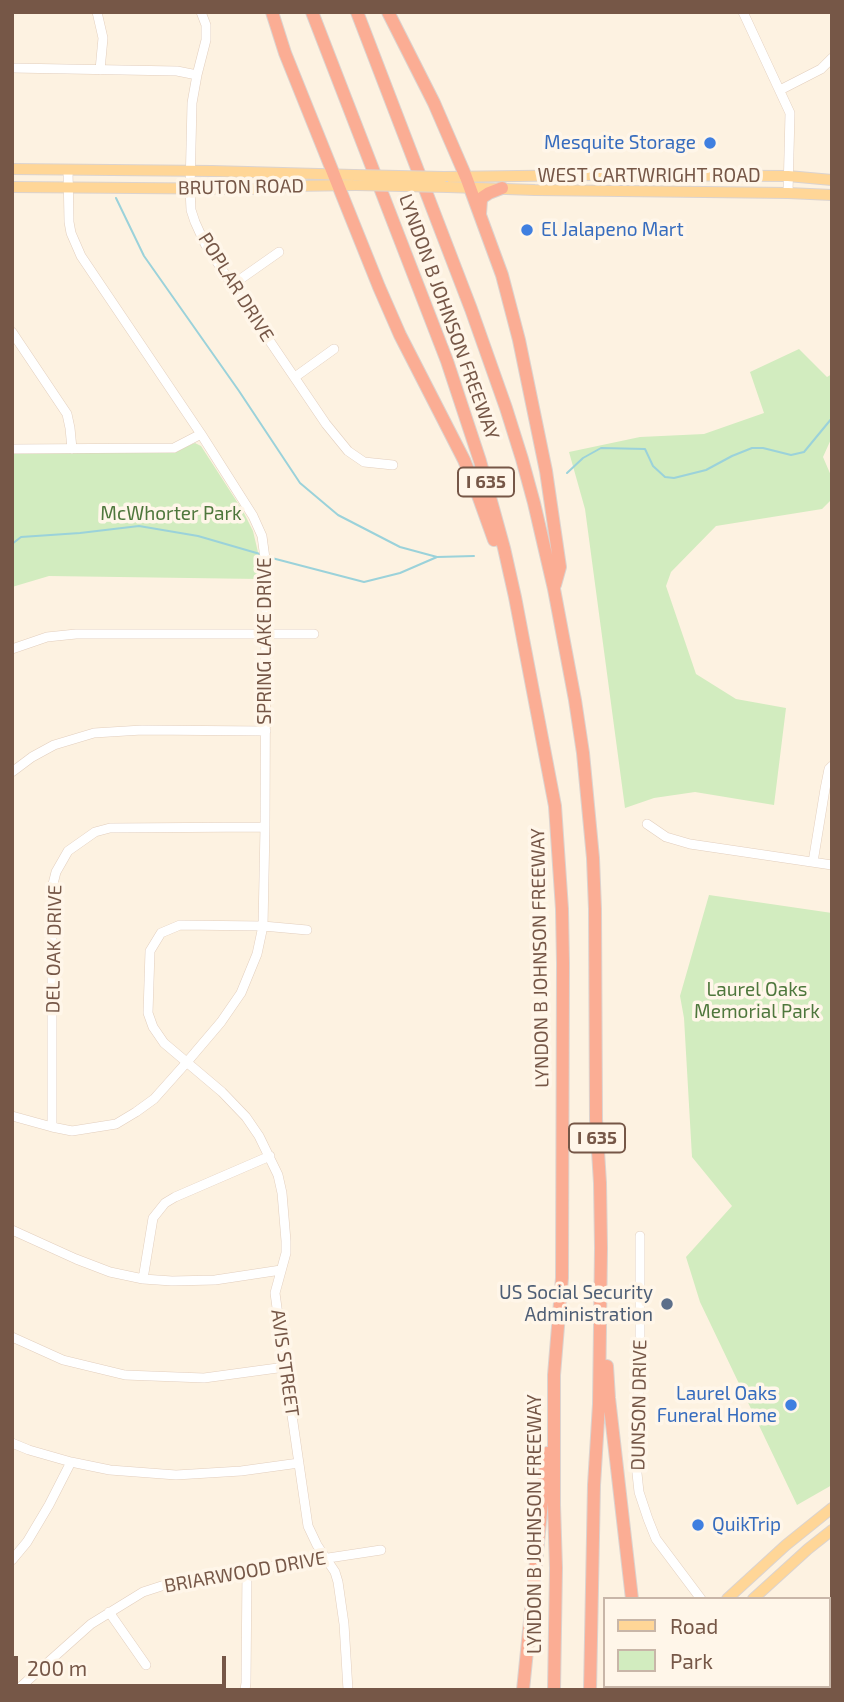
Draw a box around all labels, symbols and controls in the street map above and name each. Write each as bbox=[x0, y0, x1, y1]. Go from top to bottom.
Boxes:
place label: Mesquite Storage bbox=[544, 132, 696, 154]
marker: Mesquite Storage bbox=[702, 135, 718, 151]
street label: WEST CARTWRIGHT ROAD bbox=[537, 165, 761, 187]
street label: BRUTON ROAD bbox=[178, 175, 304, 199]
street label: LYNDON B JOHNSON FREEWAY bbox=[394, 191, 504, 443]
place label: El Jalapeno Mart bbox=[541, 219, 684, 241]
marker: El Jalapeno Mart bbox=[519, 222, 535, 238]
street label: POPLAR DRIVE bbox=[193, 228, 279, 346]
road number: I 635 bbox=[458, 468, 514, 496]
park label: McWhorter Park bbox=[100, 503, 242, 525]
street label: SPRING LAKE DRIVE bbox=[254, 557, 276, 725]
street label: LYNDON B JOHNSON FREEWAY bbox=[526, 828, 554, 1088]
street label: DEL OAK DRIVE bbox=[41, 884, 67, 1014]
park label: Laurel Oaks Memorial Park bbox=[694, 979, 820, 1023]
road number: I 635 bbox=[569, 1124, 625, 1153]
place label: US Social Security Administration bbox=[499, 1282, 653, 1326]
marker: US Social Security Administration bbox=[659, 1296, 675, 1312]
street label: AVIS STREET bbox=[266, 1308, 304, 1418]
street label: DUNSON DRIVE bbox=[626, 1339, 652, 1471]
place label: Laurel Oaks Funeral Home bbox=[657, 1383, 777, 1427]
street label: LYNDON B JOHNSON FREEWAY bbox=[524, 1394, 546, 1654]
marker: Laurel Oaks Funeral Home bbox=[783, 1397, 799, 1413]
place label: QuikTrip bbox=[712, 1514, 781, 1536]
marker: QuikTrip bbox=[690, 1517, 706, 1533]
street label: BRIARWOOD DRIVE bbox=[162, 1547, 328, 1597]
legend bbox=[602, 1597, 830, 1688]
text: Road bbox=[670, 1613, 718, 1638]
scale bar bbox=[18, 1642, 229, 1686]
text: Park bbox=[670, 1648, 713, 1673]
text: 200 m bbox=[27, 1655, 87, 1680]

